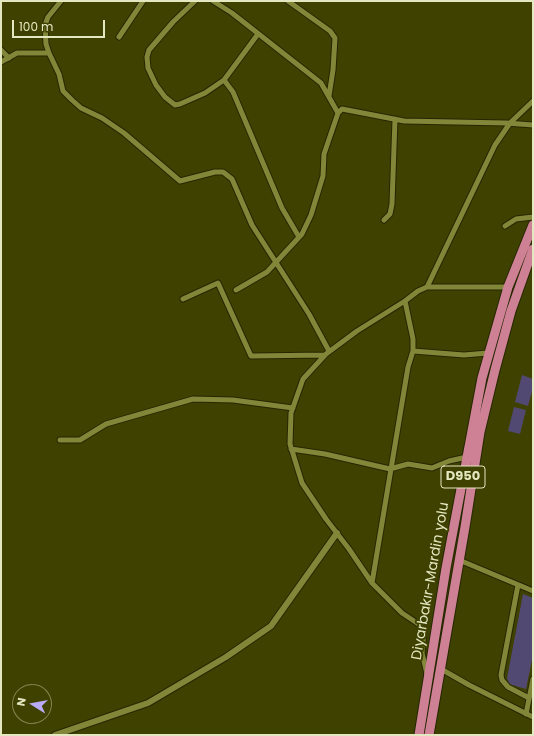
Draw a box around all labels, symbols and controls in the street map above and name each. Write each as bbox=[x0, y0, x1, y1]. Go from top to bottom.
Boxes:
scale bar bbox=[14, 12, 107, 38]
text: 100 m bbox=[19, 18, 53, 35]
road number: D950 bbox=[441, 466, 485, 488]
street label: Diyarbakır-Mardin yolu bbox=[409, 501, 453, 661]
north arrow bbox=[12, 684, 52, 724]
text: N bbox=[13, 696, 30, 707]

